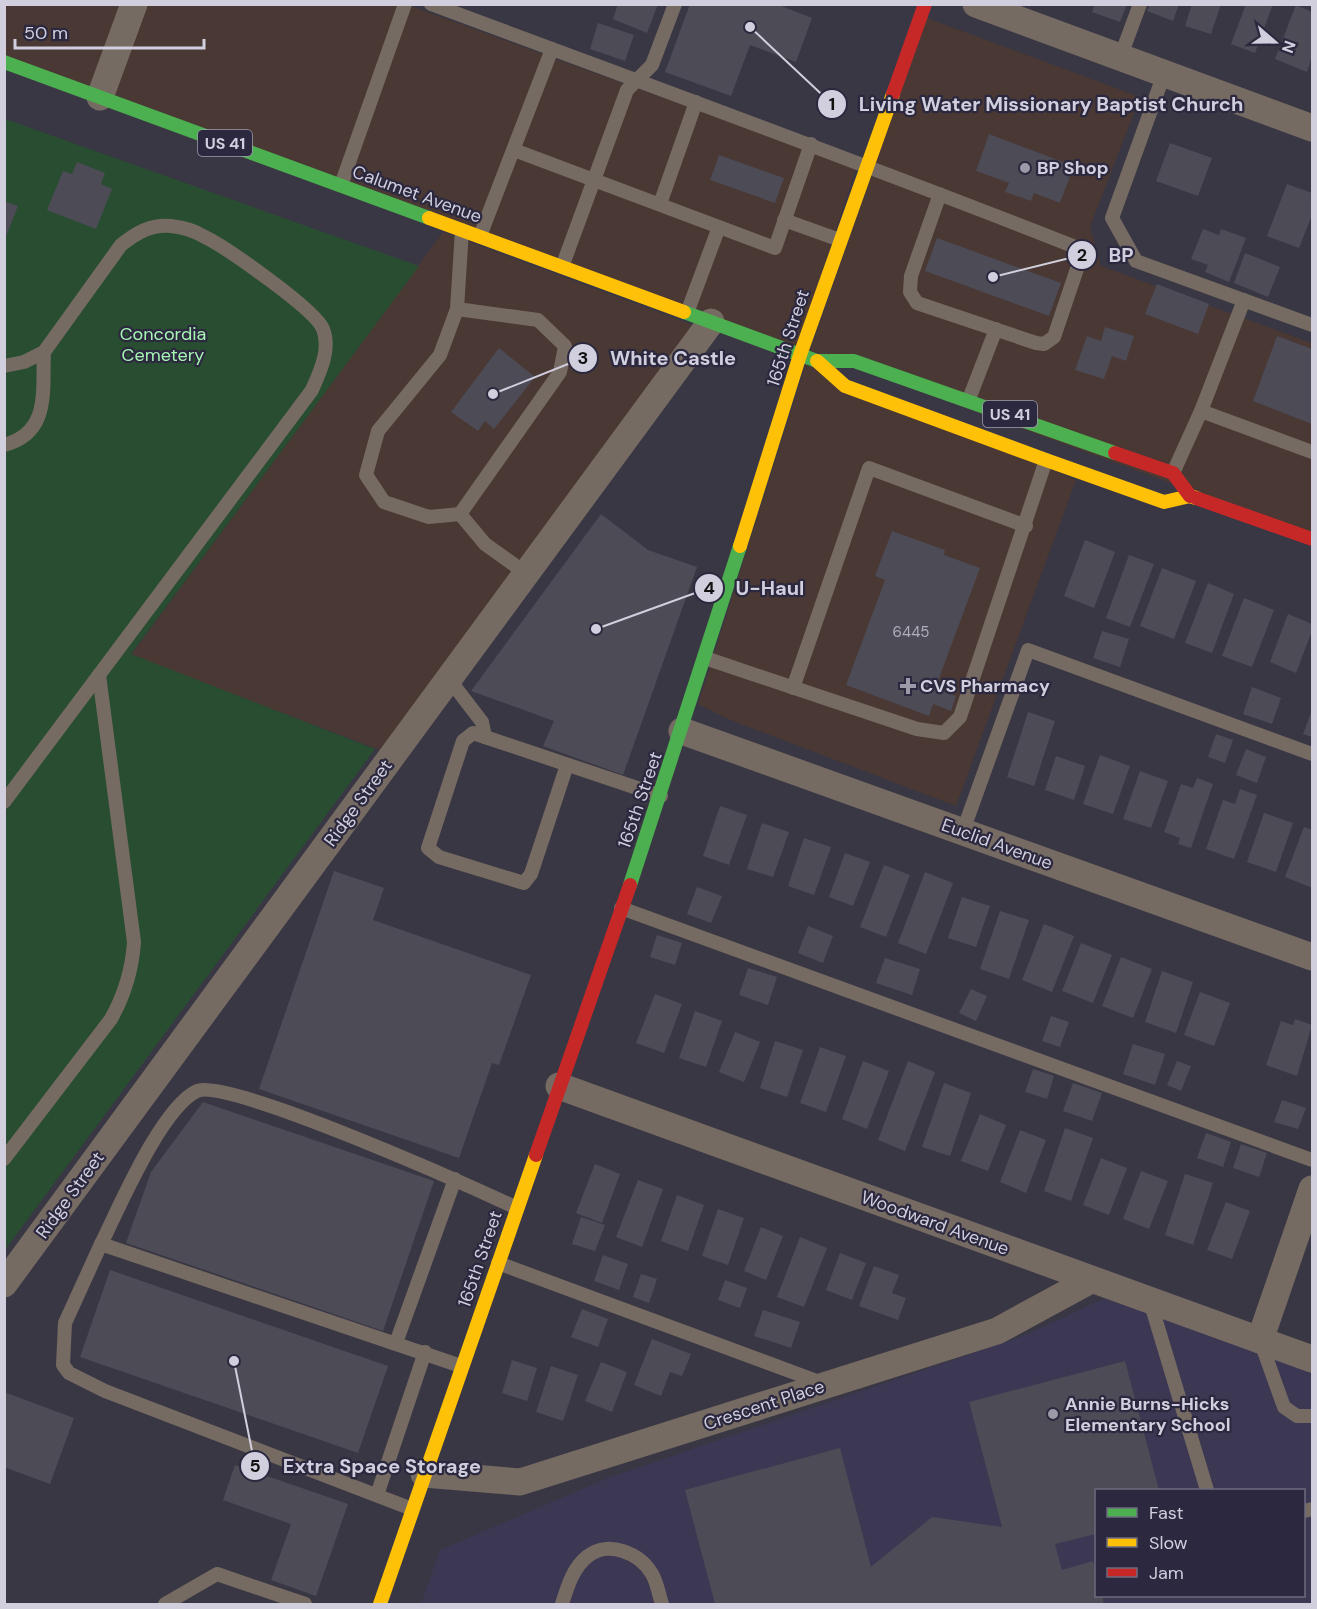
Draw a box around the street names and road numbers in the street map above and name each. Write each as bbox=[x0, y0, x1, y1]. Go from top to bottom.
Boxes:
road number: US 41 bbox=[198, 130, 252, 156]
street label: Calumet Avenue bbox=[349, 159, 485, 229]
street label: 165th Street bbox=[761, 286, 815, 390]
road number: US 41 bbox=[983, 401, 1037, 427]
street label: 165th Street bbox=[612, 748, 668, 852]
street label: Ridge Street bbox=[318, 755, 398, 851]
street label: Euclid Avenue bbox=[938, 813, 1056, 875]
street label: Ridge Street bbox=[30, 1147, 110, 1243]
street label: Woodward Avenue bbox=[858, 1185, 1012, 1261]
street label: 165th Street bbox=[452, 1207, 508, 1311]
street label: Crescent Place bbox=[700, 1374, 828, 1436]

